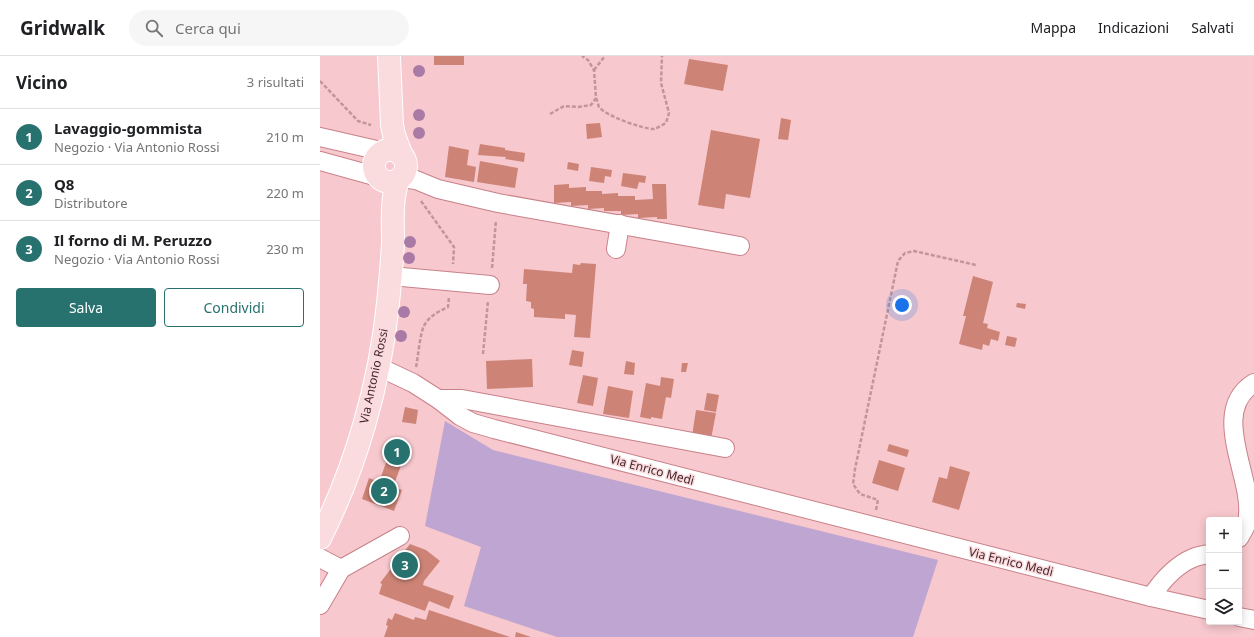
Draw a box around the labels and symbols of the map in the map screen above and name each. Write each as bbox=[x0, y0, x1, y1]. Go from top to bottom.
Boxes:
your location bbox=[892, 295, 912, 315]
street label: Via Antonio Rossi bbox=[355, 327, 392, 425]
pin: 1 bbox=[384, 437, 410, 467]
street label: Via Enrico Medi bbox=[608, 450, 696, 489]
pin: 2 bbox=[371, 476, 397, 506]
street label: Via Enrico Medi bbox=[967, 543, 1055, 580]
pin: 3 bbox=[392, 550, 418, 580]

